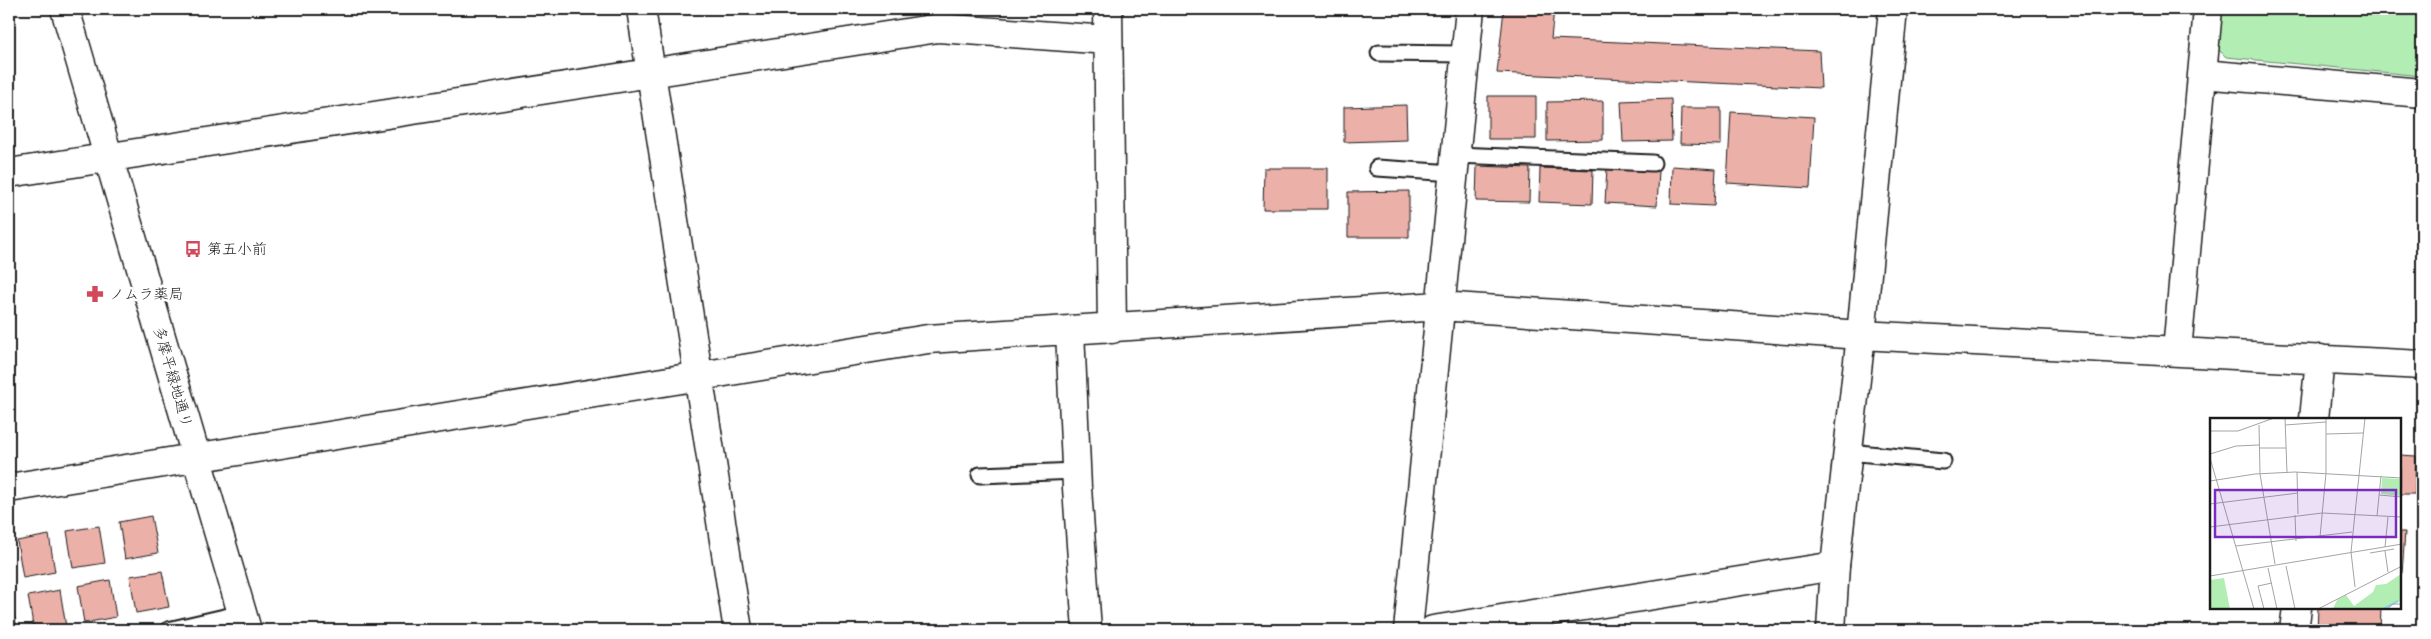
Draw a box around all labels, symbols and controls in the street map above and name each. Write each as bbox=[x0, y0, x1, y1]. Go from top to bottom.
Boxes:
bus stop icon: 第五小前 bbox=[183, 239, 203, 259]
place label: 第五小前 bbox=[207, 240, 267, 259]
pharmacy icon: ノムラ薬局 bbox=[85, 284, 105, 304]
place label: ノムラ薬局 bbox=[109, 285, 184, 304]
street label: 多摩平緑地通り bbox=[149, 324, 196, 430]
inset map bbox=[2210, 418, 2401, 609]

